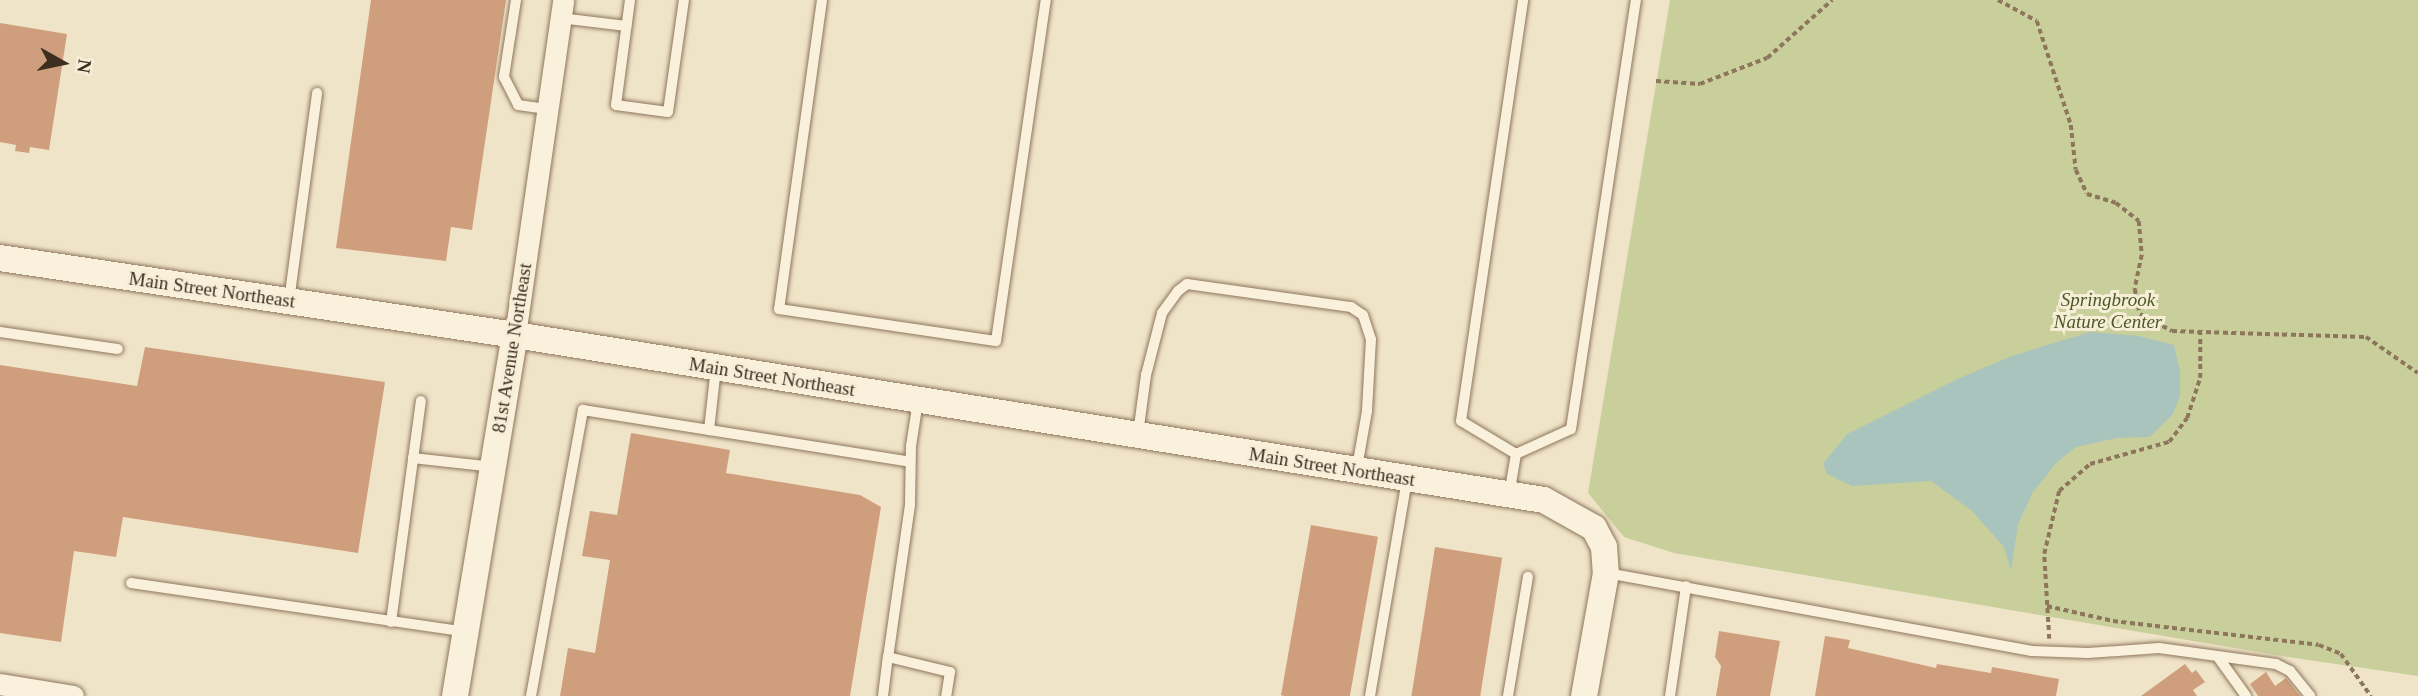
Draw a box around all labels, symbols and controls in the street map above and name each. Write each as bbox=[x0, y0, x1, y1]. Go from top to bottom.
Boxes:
north arrow bbox=[28, 28, 98, 98]
text: N bbox=[73, 58, 96, 75]
street label: 81st Avenue Northeast bbox=[487, 261, 537, 435]
street label: Main Street Northeast bbox=[127, 267, 297, 313]
park label: Springbrook Nature Center bbox=[2054, 289, 2162, 333]
street label: Main Street Northeast bbox=[687, 353, 857, 401]
street label: Main Street Northeast bbox=[1247, 443, 1417, 491]

